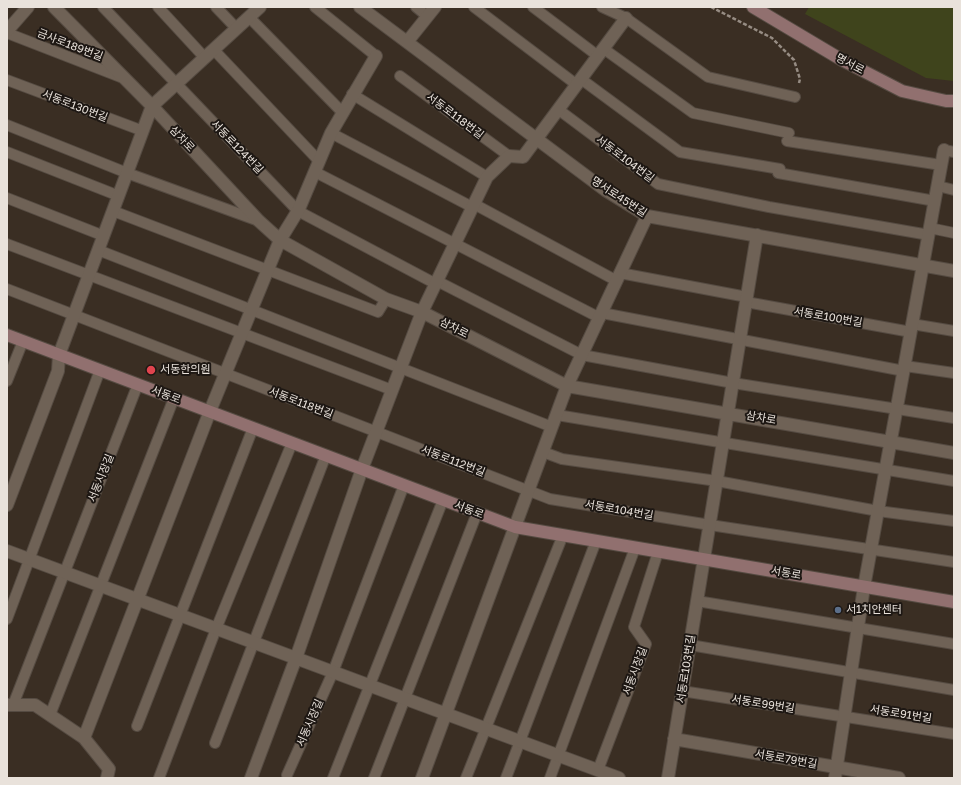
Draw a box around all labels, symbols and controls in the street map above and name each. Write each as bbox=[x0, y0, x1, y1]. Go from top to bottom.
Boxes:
street label: 금사로189번길 bbox=[35, 26, 105, 64]
street label: 명서로 bbox=[833, 51, 867, 77]
street label: 서동로130번길 bbox=[40, 87, 110, 125]
street label: 서동로118번길 bbox=[424, 90, 486, 142]
street label: 서동로124번길 bbox=[208, 118, 266, 176]
street label: 삼차로 bbox=[167, 123, 197, 155]
street label: 서동로104번길 bbox=[593, 133, 657, 185]
street label: 명서로45번길 bbox=[589, 174, 649, 220]
street label: 서동로100번길 bbox=[793, 304, 863, 330]
street label: 삼차로 bbox=[437, 315, 471, 341]
place label: 서동한의원 bbox=[160, 363, 211, 377]
marker: 서동한의원 bbox=[145, 364, 157, 376]
street label: 서동로 bbox=[149, 383, 183, 407]
street label: 서동로118번길 bbox=[267, 385, 335, 421]
street label: 삼차로 bbox=[745, 409, 777, 427]
street label: 서동로112번길 bbox=[419, 443, 487, 479]
street label: 서동시장길 bbox=[85, 452, 117, 504]
street label: 서동로104번길 bbox=[584, 497, 654, 523]
street label: 서동로 bbox=[452, 498, 486, 522]
street label: 서동로 bbox=[770, 564, 802, 582]
place label: 서1치안센터 bbox=[846, 603, 902, 617]
marker: 서1치안센터 bbox=[833, 605, 843, 615]
street label: 서동로103번길 bbox=[674, 634, 698, 704]
street label: 서동시장길 bbox=[620, 645, 650, 697]
street label: 서동로99번길 bbox=[730, 692, 796, 716]
street label: 서동시장길 bbox=[294, 697, 326, 749]
street label: 서동로91번길 bbox=[869, 703, 933, 725]
street label: 서동로79번길 bbox=[754, 747, 818, 771]

